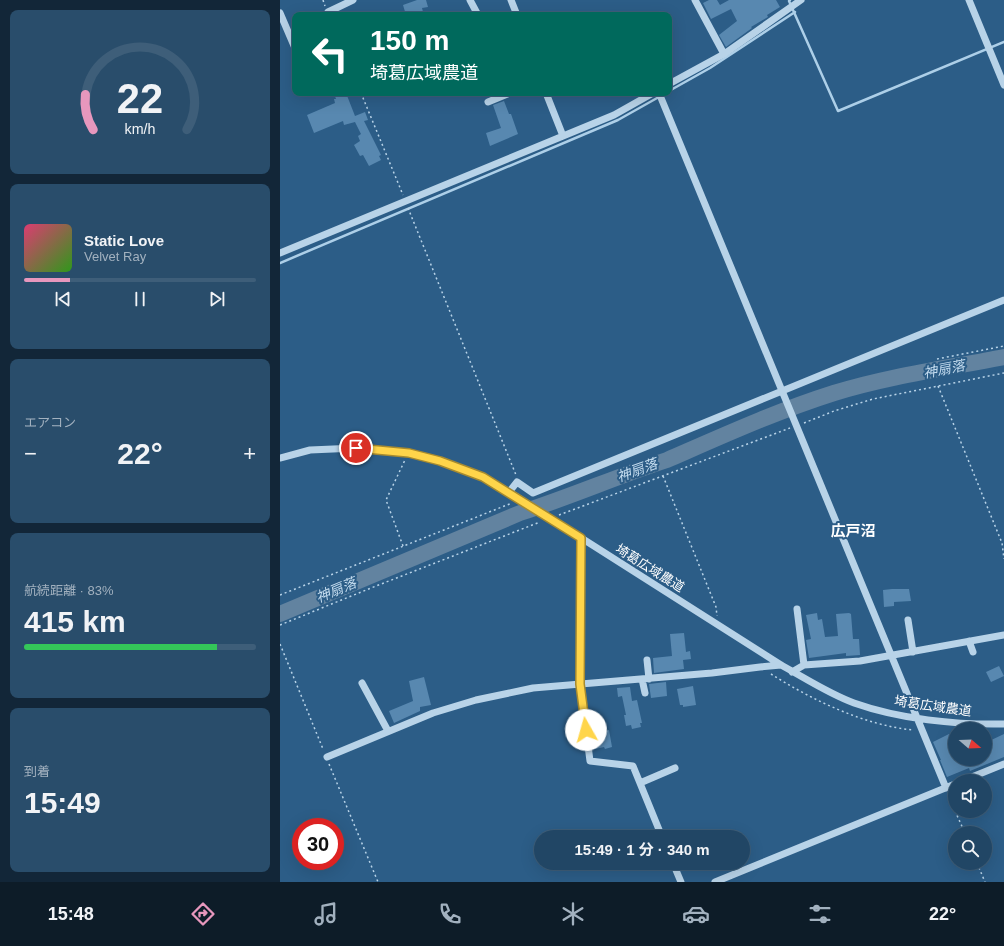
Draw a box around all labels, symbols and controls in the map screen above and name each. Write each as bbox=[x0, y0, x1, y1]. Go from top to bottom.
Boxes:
text: 150 m bbox=[370, 25, 449, 56]
icon: left bbox=[304, 28, 356, 80]
text: 埼葛広域農道 bbox=[370, 63, 478, 83]
text: 22 bbox=[117, 75, 163, 122]
text: km/h bbox=[125, 121, 156, 137]
text: Static Love bbox=[84, 232, 164, 249]
text: Velvet Ray bbox=[84, 249, 146, 264]
icon: previous bbox=[52, 288, 74, 310]
icon: pause bbox=[129, 288, 151, 310]
icon: next bbox=[206, 288, 228, 310]
water label: 神扇落 bbox=[922, 357, 968, 381]
text: エアコン bbox=[24, 415, 76, 430]
pin bbox=[339, 431, 373, 465]
text: 22° bbox=[117, 437, 163, 470]
icon: arrive bbox=[345, 437, 367, 459]
text: − bbox=[24, 441, 37, 466]
text: + bbox=[243, 441, 256, 466]
water label: 神扇落 bbox=[615, 455, 661, 485]
district label: 広戸沼 bbox=[830, 522, 876, 539]
street label: 埼葛広域農道 bbox=[613, 541, 687, 595]
water label: 神扇落 bbox=[314, 574, 360, 606]
text: 航続距離 · 83% bbox=[24, 583, 114, 598]
text: 415 km bbox=[24, 605, 126, 638]
street label: 埼葛広域農道 bbox=[893, 693, 973, 719]
position arrow bbox=[565, 709, 607, 751]
north arrow bbox=[948, 722, 992, 766]
map controls bbox=[948, 722, 992, 870]
text: 到着 bbox=[24, 764, 50, 779]
button: sound bbox=[948, 774, 992, 818]
text: 15:49 bbox=[24, 786, 101, 819]
speed limit sign: 30 bbox=[292, 818, 344, 870]
button: search bbox=[948, 826, 992, 870]
text: 15:49 · 1 分 · 340 m bbox=[574, 841, 710, 858]
icon: directions bbox=[189, 900, 217, 928]
icon: music bbox=[312, 900, 340, 928]
icon: phone bbox=[436, 900, 464, 928]
icon: climate bbox=[559, 900, 587, 928]
icon: car bbox=[682, 900, 710, 928]
icon: filters bbox=[806, 900, 834, 928]
text: 15:48 bbox=[48, 904, 94, 924]
text: 22° bbox=[929, 904, 956, 924]

